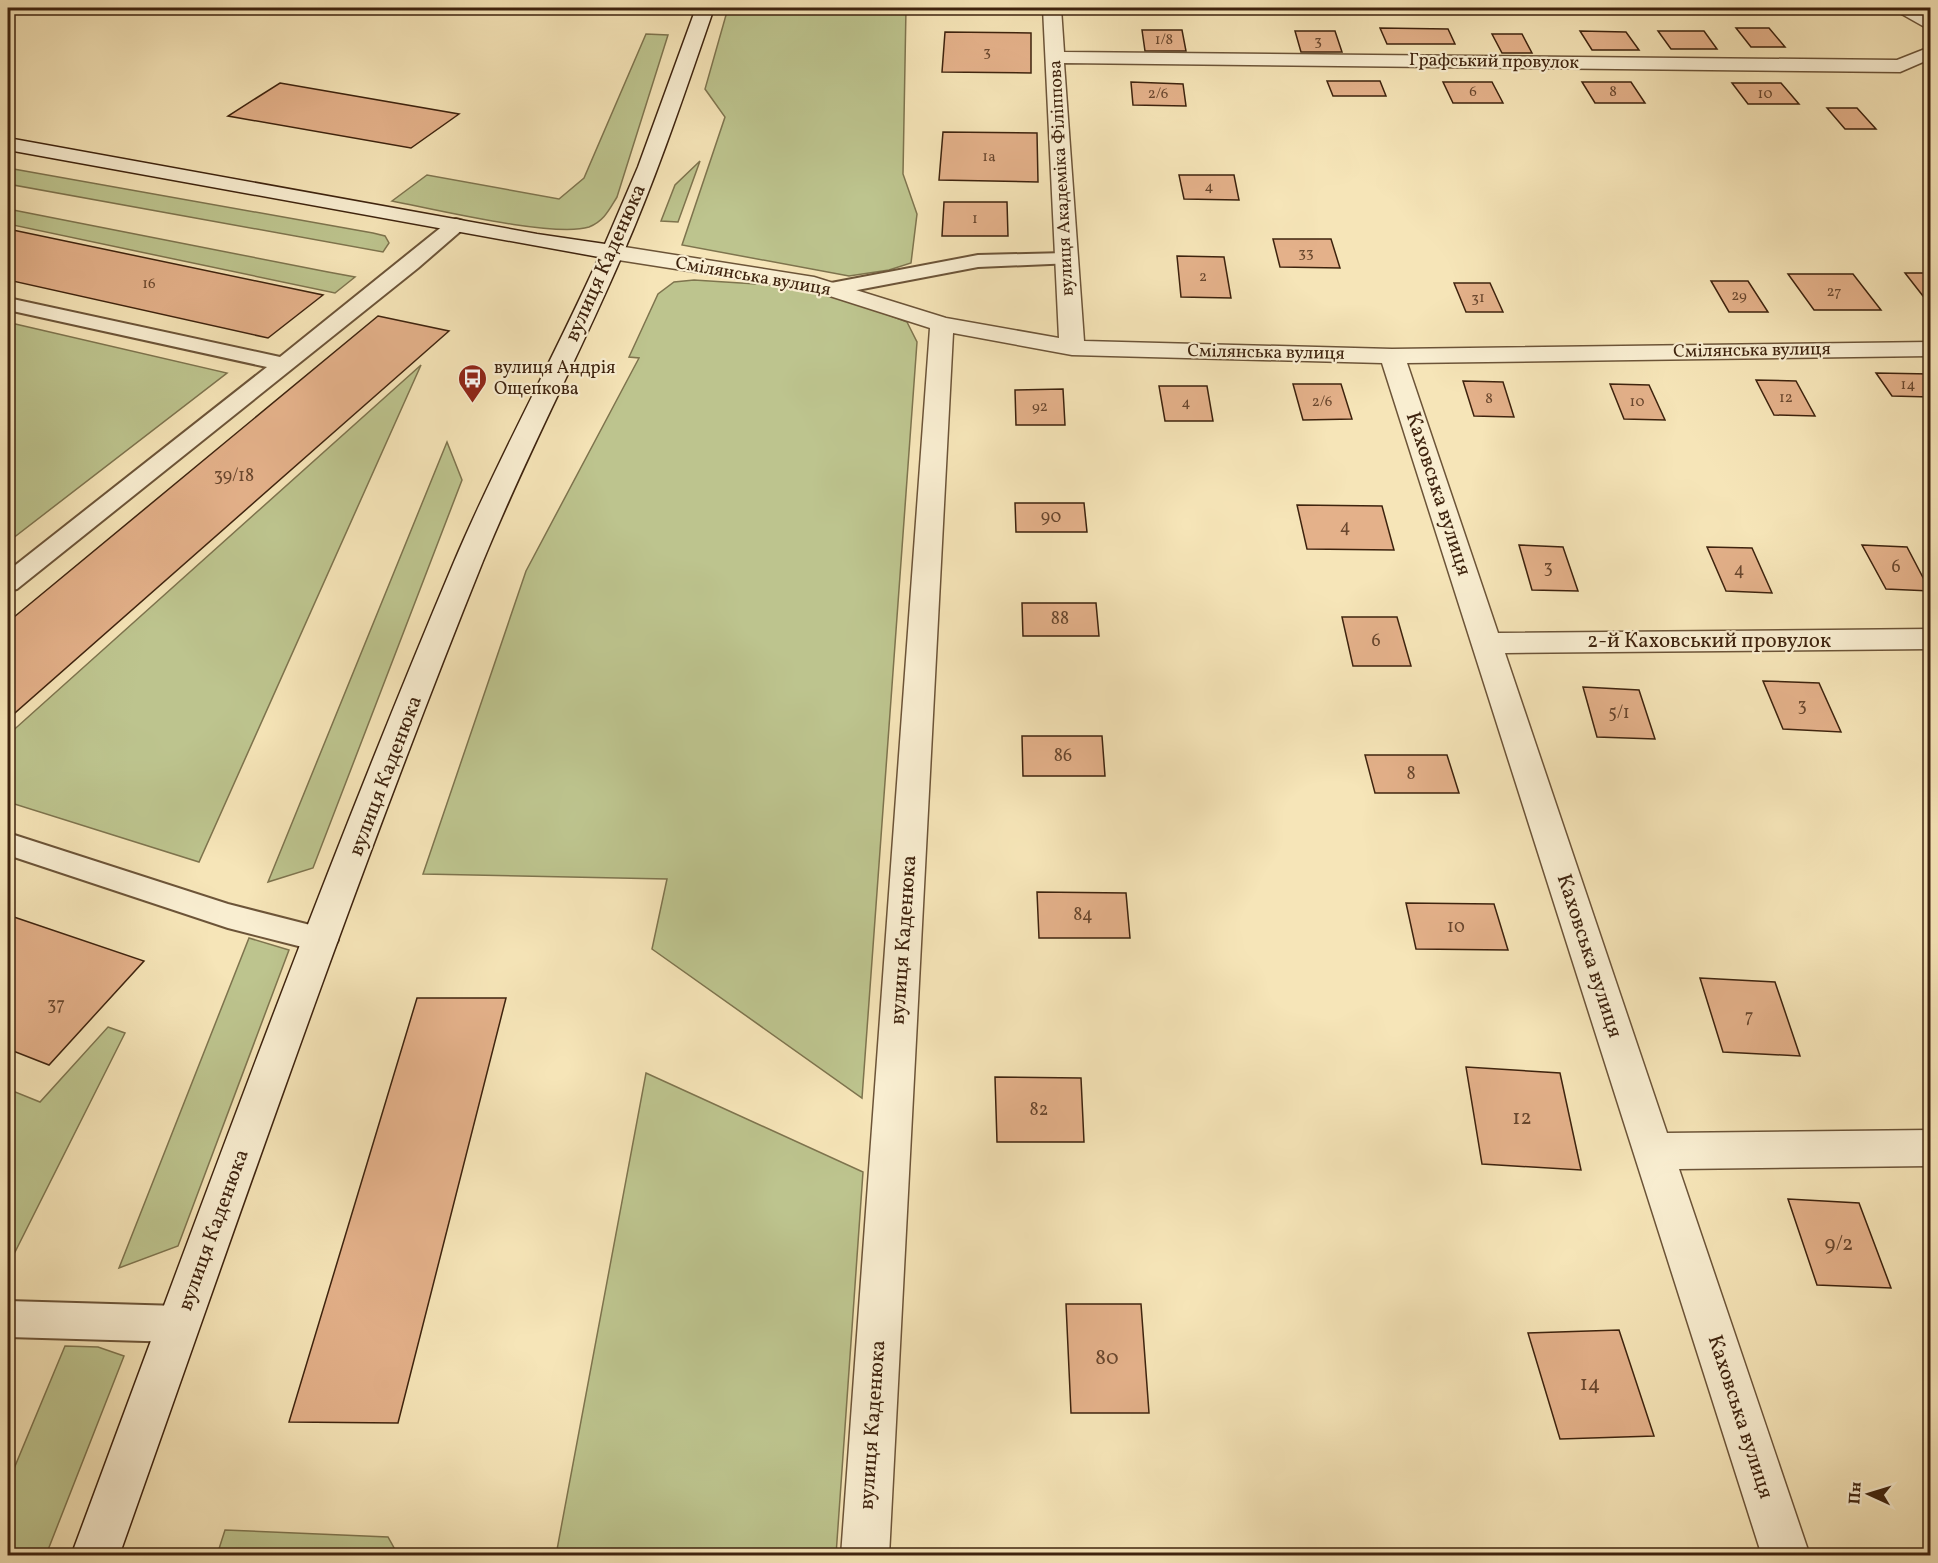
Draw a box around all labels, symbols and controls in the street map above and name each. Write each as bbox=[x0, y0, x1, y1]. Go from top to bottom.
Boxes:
house number: 1/8 bbox=[1155, 30, 1173, 51]
house number: 3 bbox=[1314, 31, 1322, 52]
house number: 3 bbox=[983, 42, 991, 63]
street label: Графський провулок bbox=[1409, 48, 1580, 76]
street label: вулиця Академіка Філіппова bbox=[1043, 59, 1081, 297]
house number: 6 bbox=[1469, 82, 1477, 103]
house number: 8 bbox=[1609, 82, 1617, 103]
house number: 2/6 bbox=[1148, 84, 1168, 105]
house number: 10 bbox=[1758, 84, 1772, 105]
house number: 1а bbox=[982, 147, 996, 168]
house number: 4 bbox=[1205, 177, 1214, 198]
street label: вулиця Каденюка bbox=[558, 180, 654, 346]
house number: 1 bbox=[972, 209, 978, 230]
house number: 33 bbox=[1298, 243, 1314, 264]
street label: Смілянська вулиця bbox=[673, 251, 833, 303]
house number: 2 bbox=[1199, 267, 1207, 288]
house number: 16 bbox=[142, 274, 156, 295]
house number: 27 bbox=[1827, 282, 1841, 303]
house number: 29 bbox=[1731, 286, 1747, 307]
house number: 31 bbox=[1471, 288, 1485, 309]
street label: Смілянська вулиця bbox=[1673, 337, 1831, 365]
street label: Смілянська вулиця bbox=[1187, 339, 1345, 367]
place label: вулиця Андрія Ощепкова bbox=[494, 356, 615, 402]
bus stop icon: вулиця Андрія Ощепкова bbox=[457, 362, 489, 404]
house number: 14 bbox=[1901, 375, 1915, 396]
house number: 12 bbox=[1779, 388, 1793, 409]
house number: 8 bbox=[1485, 389, 1493, 410]
house number: 2/6 bbox=[1312, 392, 1332, 413]
house number: 10 bbox=[1630, 392, 1644, 413]
house number: 4 bbox=[1182, 393, 1191, 414]
house number: 92 bbox=[1032, 397, 1048, 418]
street label: Каховська вулиця bbox=[1398, 408, 1478, 580]
house number: 39/18 bbox=[214, 464, 254, 489]
house number: 90 bbox=[1041, 505, 1061, 530]
house number: 4 bbox=[1340, 515, 1350, 540]
house number: 6 bbox=[1891, 555, 1901, 580]
house number: 3 bbox=[1543, 556, 1553, 581]
house number: 4 bbox=[1734, 558, 1744, 583]
house number: 88 bbox=[1051, 607, 1069, 632]
street label: 2-й Каховський провулок bbox=[1587, 627, 1831, 656]
house number: 6 bbox=[1371, 629, 1381, 654]
street label: вулиця Каденюка bbox=[342, 692, 430, 860]
house number: 3 bbox=[1797, 694, 1807, 719]
house number: 5/1 bbox=[1608, 701, 1630, 726]
house number: 86 bbox=[1054, 744, 1072, 769]
house number: 8 bbox=[1406, 762, 1416, 787]
street label: вулиця Каденюка bbox=[884, 854, 924, 1026]
street label: Каховська вулиця bbox=[1549, 870, 1629, 1042]
house number: 84 bbox=[1073, 903, 1093, 928]
house number: 10 bbox=[1447, 915, 1465, 940]
house number: 37 bbox=[47, 993, 65, 1018]
house number: 7 bbox=[1745, 1005, 1753, 1030]
house number: 82 bbox=[1030, 1098, 1048, 1123]
house number: 12 bbox=[1512, 1104, 1532, 1133]
street label: вулиця Каденюка bbox=[171, 1145, 257, 1315]
house number: 9/2 bbox=[1825, 1230, 1853, 1259]
street label: Каховська вулиця bbox=[1700, 1331, 1780, 1503]
street label: вулиця Каденюка bbox=[853, 1339, 893, 1511]
house number: 80 bbox=[1095, 1344, 1119, 1373]
house number: 14 bbox=[1580, 1370, 1600, 1399]
north arrow bbox=[1839, 1464, 1899, 1524]
text: Пн bbox=[1844, 1481, 1868, 1505]

